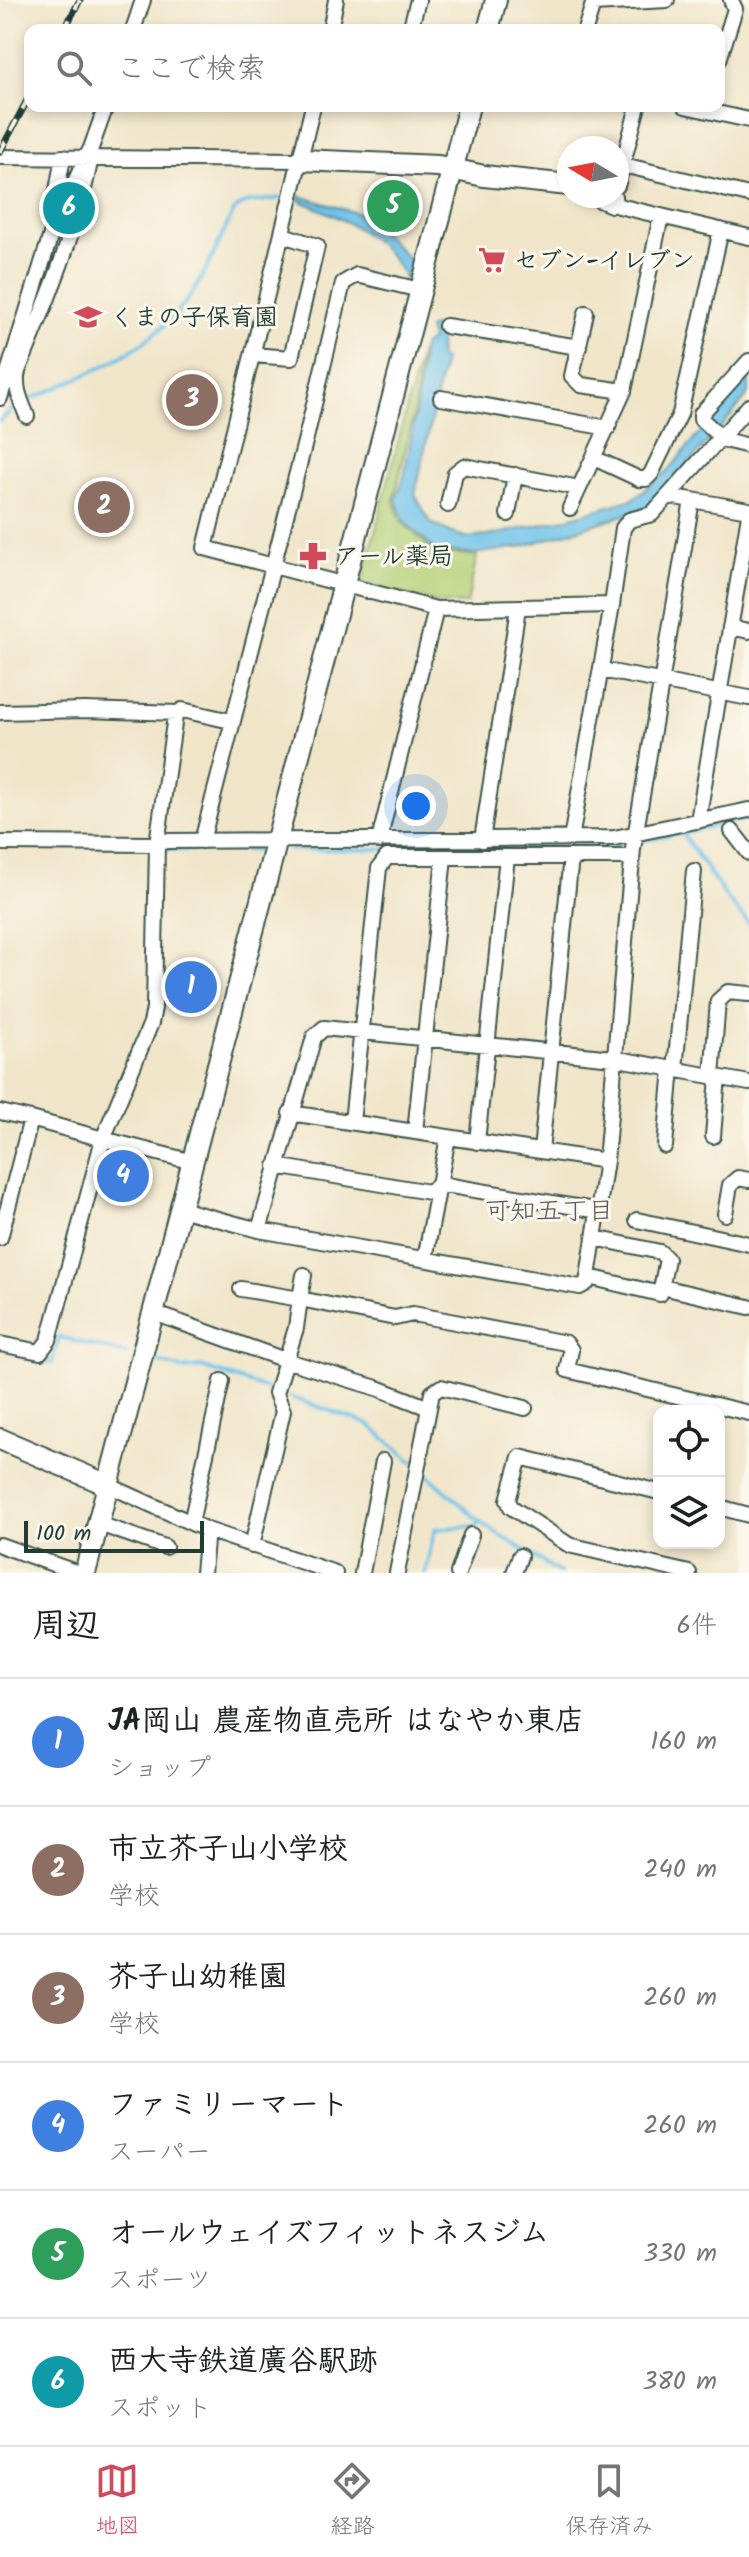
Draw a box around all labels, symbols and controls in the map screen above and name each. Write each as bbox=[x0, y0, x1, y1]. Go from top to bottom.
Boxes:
search box bbox=[24, 24, 725, 112]
icon: search bbox=[52, 46, 96, 90]
text: ここで検索 bbox=[116, 46, 266, 94]
north arrow bbox=[557, 136, 629, 208]
pin: 5 bbox=[367, 176, 419, 236]
pin: 6 bbox=[43, 178, 95, 238]
place label: セブン-イレブン bbox=[514, 242, 695, 281]
supermarket icon: セブン-イレブン bbox=[477, 245, 507, 275]
place label: くまの子保育園 bbox=[110, 299, 278, 338]
school or university icon: くまの子保育園 bbox=[73, 302, 103, 332]
pin: 3 bbox=[166, 370, 218, 430]
pin: 2 bbox=[78, 477, 130, 537]
place label: アール薬局 bbox=[335, 538, 453, 577]
pharmacy icon: アール薬局 bbox=[298, 541, 328, 571]
your location bbox=[396, 786, 436, 826]
pin: 1 bbox=[165, 957, 217, 1017]
pin: 4 bbox=[97, 1146, 149, 1206]
district label: 可知五丁目 bbox=[484, 1191, 614, 1233]
map controls bbox=[653, 1405, 725, 1549]
button: locate bbox=[653, 1405, 725, 1477]
button: layers bbox=[653, 1477, 725, 1549]
scale bar bbox=[24, 1517, 204, 1553]
text: 100 m bbox=[36, 1517, 91, 1552]
text: 周辺 bbox=[32, 1600, 100, 1654]
text: 6件 bbox=[677, 1605, 717, 1647]
text: JA岡山 農産物直売所 はなやか東店 bbox=[108, 1698, 585, 1746]
text: 1 bbox=[54, 1721, 62, 1763]
text: 160 m bbox=[650, 1721, 717, 1763]
text: ショップ bbox=[108, 1748, 211, 1790]
text: 市立芥子山小学校 bbox=[108, 1826, 348, 1874]
text: 2 bbox=[50, 1849, 66, 1891]
text: 240 m bbox=[643, 1849, 717, 1891]
text: 学校 bbox=[108, 1876, 160, 1918]
text: 芥子山幼稚園 bbox=[108, 1954, 288, 2002]
text: 3 bbox=[51, 1977, 65, 2019]
text: 260 m bbox=[643, 1977, 717, 2019]
text: 学校 bbox=[108, 2004, 160, 2046]
text: ファミリーマート bbox=[108, 2082, 349, 2130]
text: 4 bbox=[51, 2105, 65, 2147]
text: 260 m bbox=[643, 2105, 717, 2147]
text: スーパー bbox=[108, 2132, 211, 2174]
text: オールウェイズフィットネスジム bbox=[108, 2210, 550, 2258]
text: 5 bbox=[51, 2233, 65, 2275]
text: 330 m bbox=[643, 2233, 717, 2275]
text: スポーツ bbox=[108, 2260, 211, 2302]
text: 西大寺鉄道廣谷駅跡 bbox=[108, 2338, 378, 2386]
text: 6 bbox=[51, 2361, 65, 2403]
text: 380 m bbox=[642, 2361, 717, 2403]
text: スポット bbox=[108, 2388, 212, 2430]
tab: 地図 bbox=[95, 2459, 140, 2545]
tab: 経路 bbox=[330, 2459, 375, 2545]
tab: 保存済み bbox=[565, 2459, 654, 2545]

